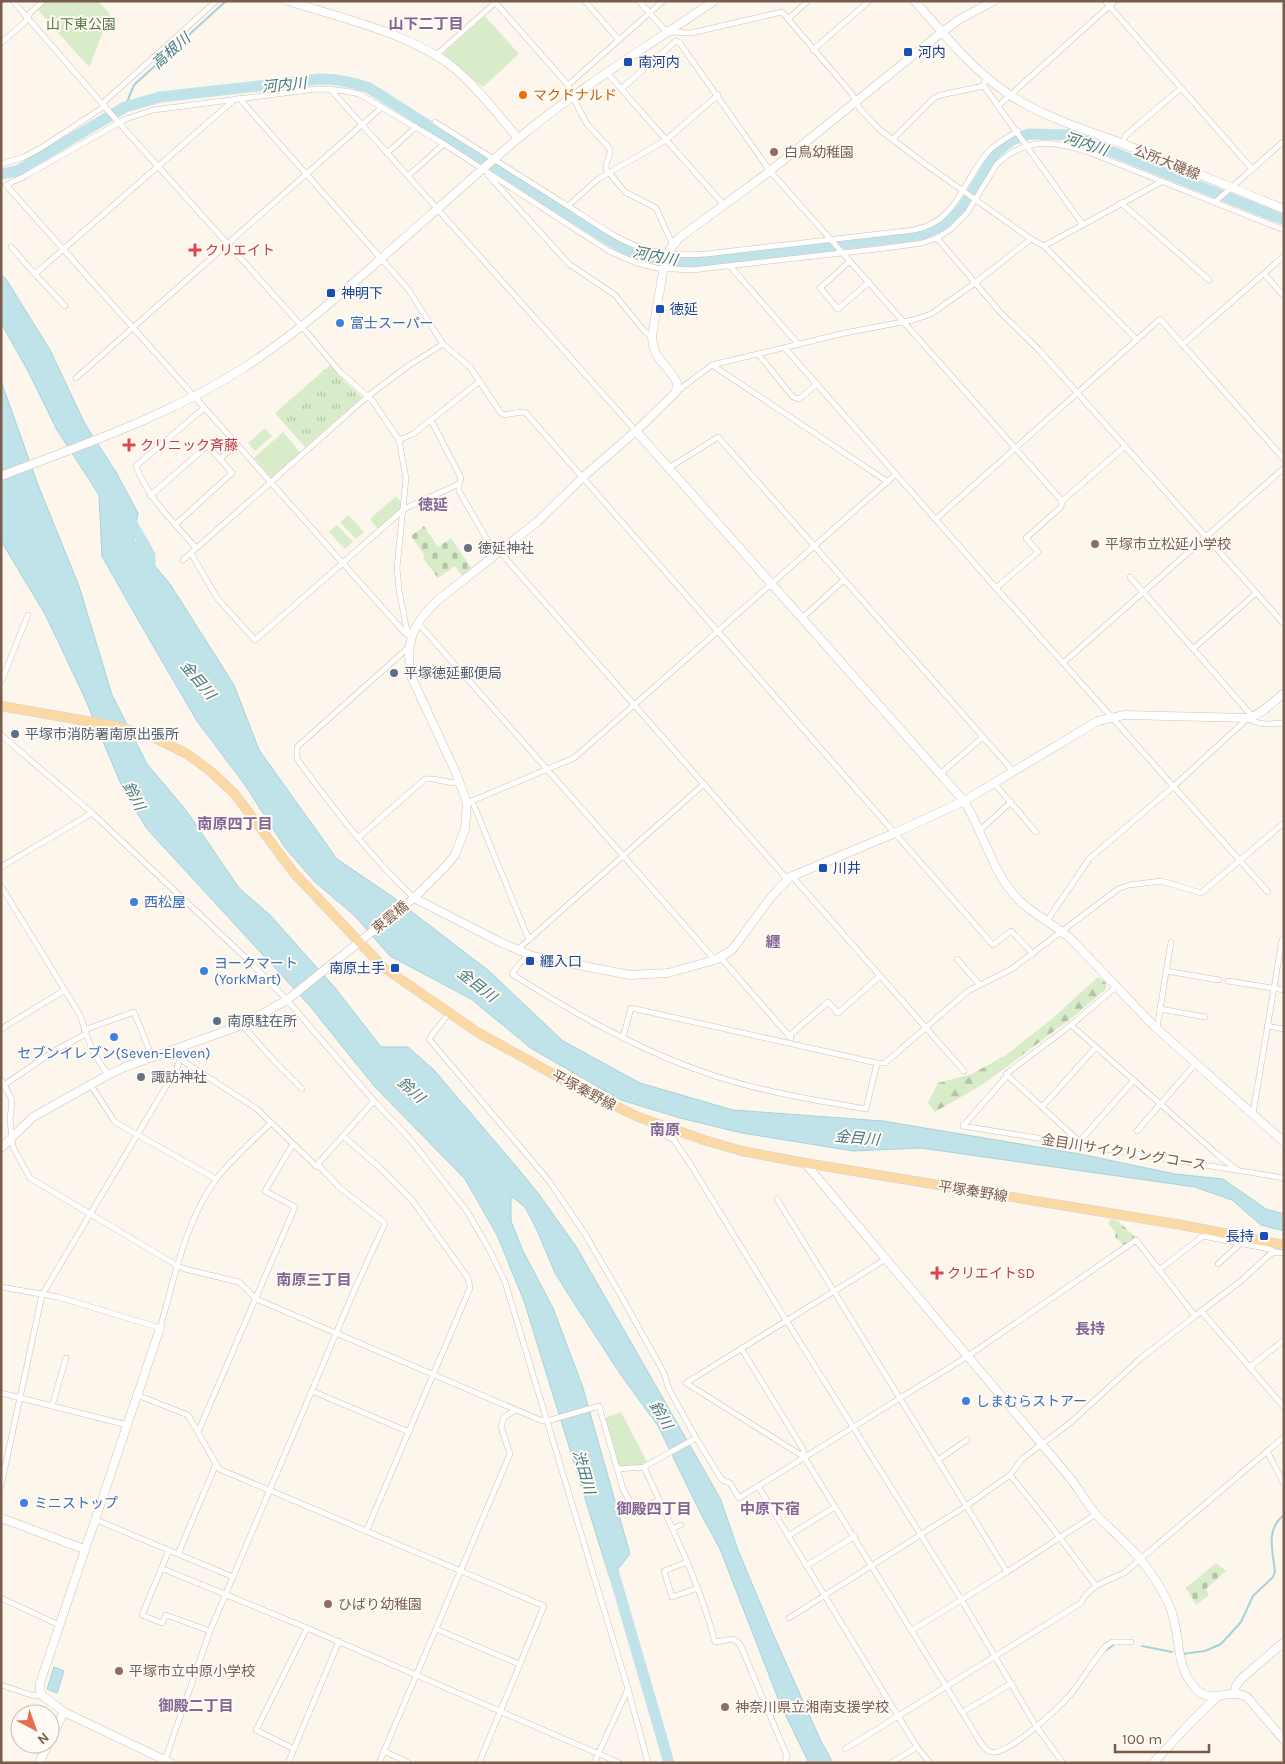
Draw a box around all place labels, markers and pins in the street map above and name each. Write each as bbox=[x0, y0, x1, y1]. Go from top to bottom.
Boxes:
place label: 河内 bbox=[918, 44, 946, 61]
marker: 河内 bbox=[902, 46, 914, 58]
place label: 南河内 bbox=[638, 54, 680, 71]
marker: 南河内 bbox=[622, 56, 634, 68]
place label: マクドナルド bbox=[533, 87, 617, 104]
marker: マクドナルド bbox=[517, 89, 529, 101]
place label: 白鳥幼稚園 bbox=[784, 144, 854, 161]
marker: 白鳥幼稚園 bbox=[768, 146, 780, 158]
place label: クリエイト bbox=[205, 242, 275, 259]
marker: クリエイト bbox=[189, 244, 201, 256]
place label: 神明下 bbox=[341, 285, 383, 302]
marker: 神明下 bbox=[325, 287, 337, 299]
place label: 徳延 bbox=[670, 301, 698, 318]
marker: 徳延 bbox=[654, 303, 666, 315]
place label: 富士スーパー bbox=[350, 315, 434, 332]
marker: 富士スーパー bbox=[334, 317, 346, 329]
place label: クリニック斉藤 bbox=[140, 437, 238, 454]
marker: クリニック斉藤 bbox=[122, 438, 136, 452]
place label: 平塚市立松延小学校 bbox=[1105, 536, 1231, 553]
marker: 平塚市立松延小学校 bbox=[1089, 538, 1101, 550]
place label: 徳延神社 bbox=[478, 540, 534, 557]
marker: 徳延神社 bbox=[462, 542, 474, 554]
place label: 平塚徳延郵便局 bbox=[404, 665, 502, 682]
marker: 平塚徳延郵便局 bbox=[388, 667, 400, 679]
place label: 平塚市消防署南原出張所 bbox=[25, 726, 179, 743]
marker: 平塚市消防署南原出張所 bbox=[9, 728, 21, 740]
place label: 川井 bbox=[833, 860, 861, 877]
marker: 川井 bbox=[817, 862, 829, 874]
place label: 西松屋 bbox=[144, 894, 186, 911]
marker: 西松屋 bbox=[128, 896, 140, 908]
place label: 纒入口 bbox=[540, 953, 582, 970]
place label: ヨークマート (YorkMart) bbox=[214, 955, 298, 988]
marker: 纒入口 bbox=[524, 955, 536, 967]
place label: 南原土手 bbox=[329, 960, 385, 977]
marker: 南原土手 bbox=[389, 962, 401, 974]
marker: ヨークマート (YorkMart) bbox=[198, 965, 210, 977]
place label: 南原駐在所 bbox=[227, 1013, 297, 1030]
marker: 南原駐在所 bbox=[211, 1015, 223, 1027]
marker: セブンイレブン(Seven-Eleven) bbox=[108, 1031, 120, 1043]
place label: セブンイレブン(Seven-Eleven) bbox=[18, 1045, 210, 1062]
place label: 諏訪神社 bbox=[151, 1069, 207, 1086]
marker: 諏訪神社 bbox=[135, 1071, 147, 1083]
place label: 長持 bbox=[1226, 1228, 1254, 1245]
marker: 長持 bbox=[1258, 1230, 1270, 1242]
place label: クリエイトSD bbox=[947, 1265, 1035, 1282]
marker: クリエイトSD bbox=[931, 1267, 943, 1279]
place label: しまむらストアー bbox=[976, 1393, 1087, 1410]
marker: しまむらストアー bbox=[960, 1395, 972, 1407]
place label: ミニストップ bbox=[34, 1495, 118, 1512]
marker: ミニストップ bbox=[18, 1497, 30, 1509]
place label: ひばり幼稚園 bbox=[338, 1596, 422, 1613]
marker: ひばり幼稚園 bbox=[322, 1598, 334, 1610]
place label: 平塚市立中原小学校 bbox=[129, 1663, 255, 1680]
marker: 平塚市立中原小学校 bbox=[113, 1665, 125, 1677]
place label: 神奈川県立湘南支援学校 bbox=[735, 1699, 889, 1716]
marker: 神奈川県立湘南支援学校 bbox=[719, 1701, 731, 1713]

